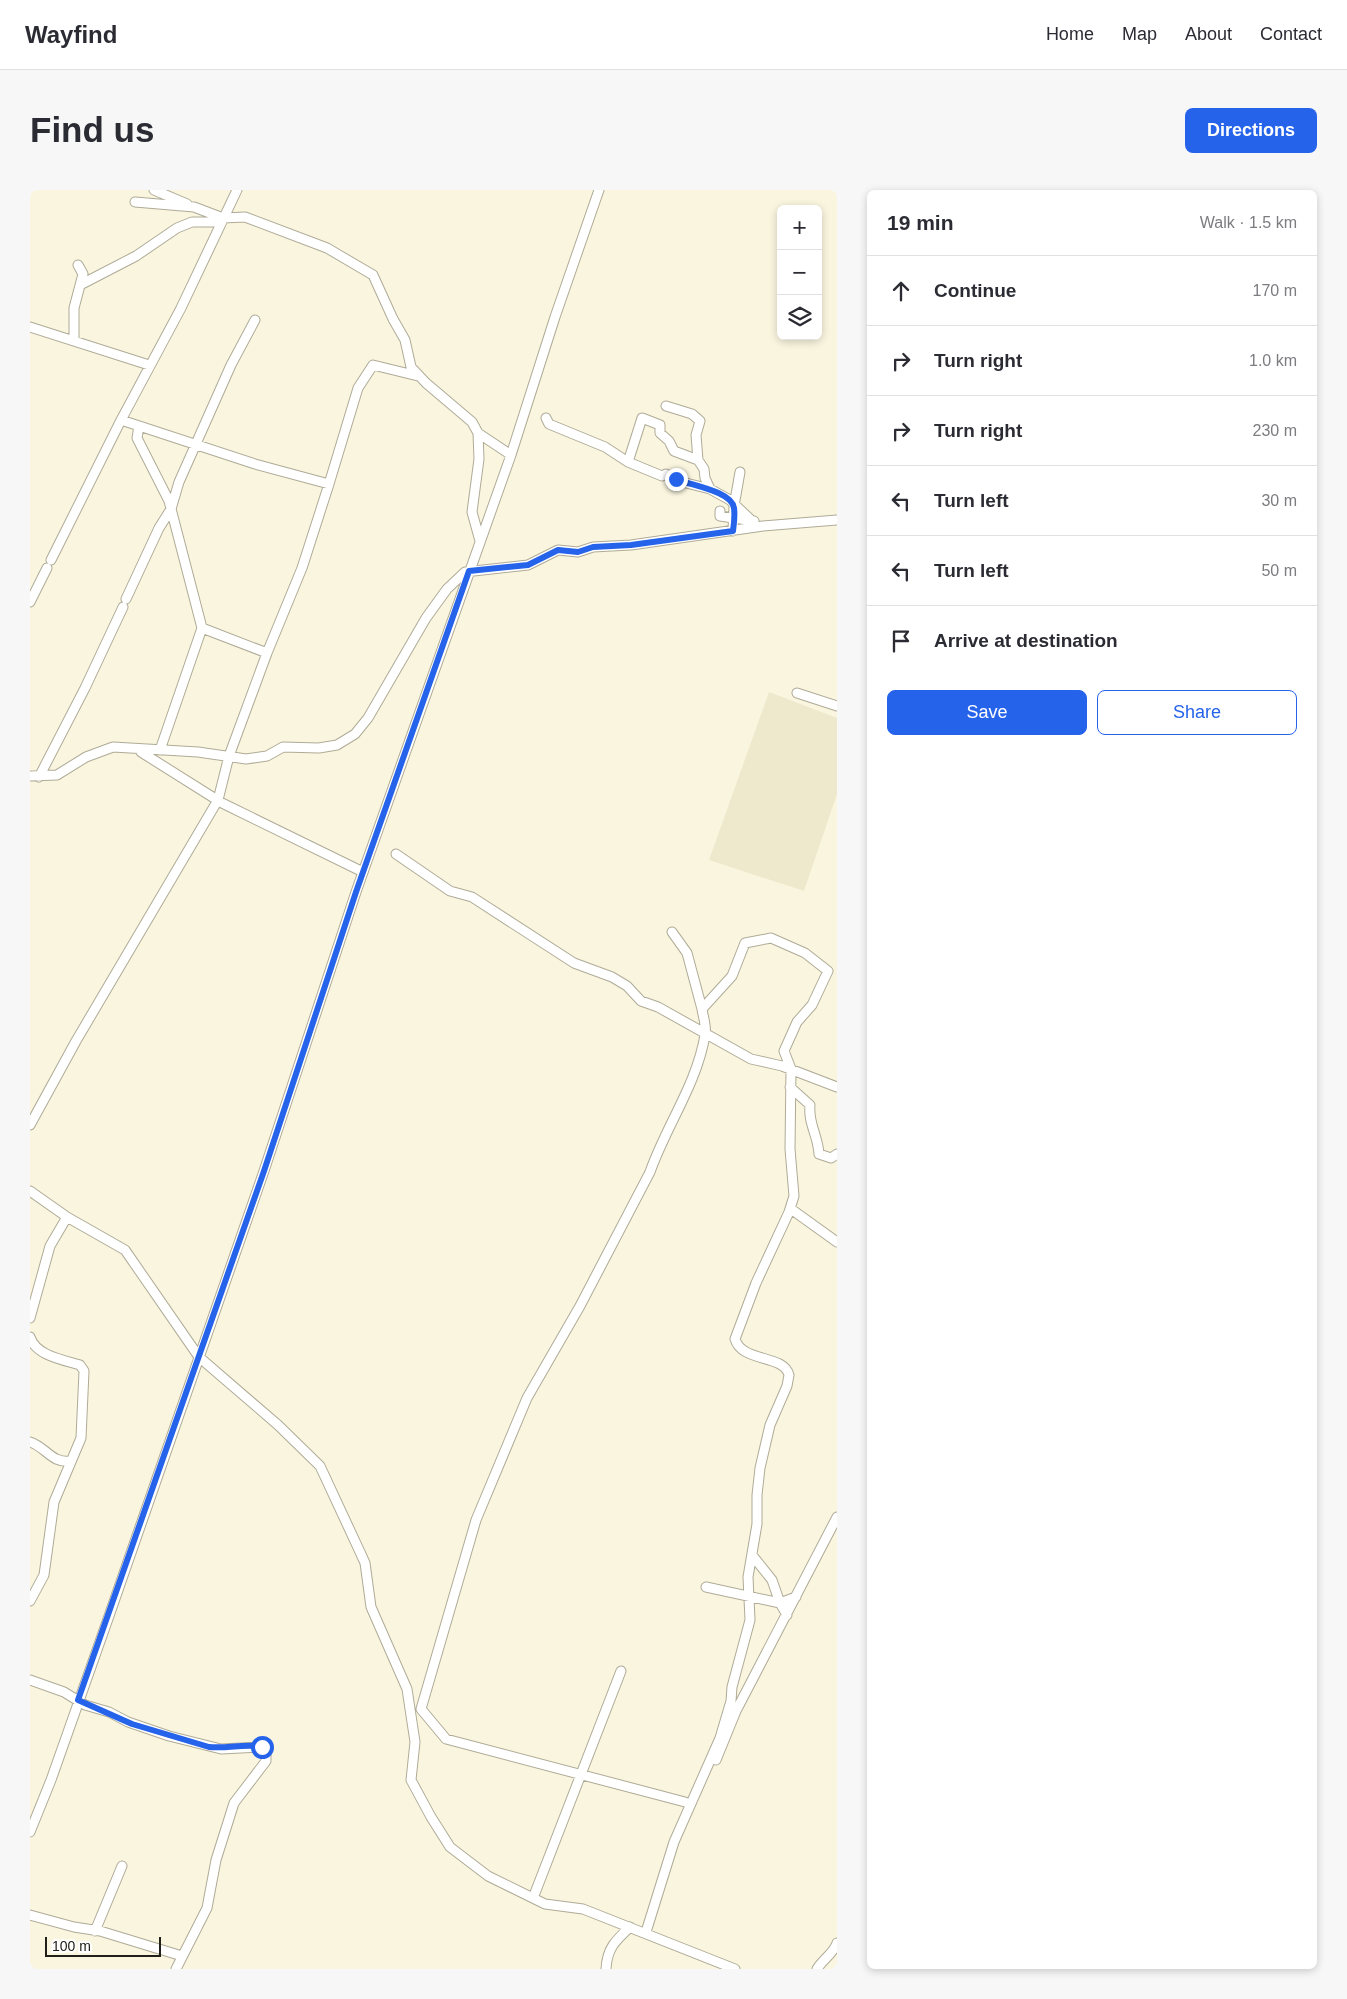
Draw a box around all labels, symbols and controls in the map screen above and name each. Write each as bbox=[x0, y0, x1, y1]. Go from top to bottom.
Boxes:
text: Wayfind bbox=[25, 21, 117, 48]
text: Home bbox=[1046, 24, 1094, 44]
text: Map bbox=[1122, 24, 1157, 44]
text: About bbox=[1185, 24, 1232, 44]
text: Contact bbox=[1260, 24, 1322, 44]
button: Directions bbox=[1185, 108, 1317, 153]
text: Find us bbox=[30, 110, 154, 149]
map controls bbox=[777, 205, 822, 340]
button: + bbox=[777, 205, 822, 250]
text: 19 min bbox=[887, 211, 954, 234]
text: Walk · 1.5 km bbox=[1200, 214, 1297, 231]
button: − bbox=[777, 250, 822, 295]
icon: ahead bbox=[887, 277, 915, 305]
text: Continue bbox=[934, 280, 1016, 301]
text: 170 m bbox=[1253, 282, 1297, 299]
button: layers bbox=[777, 295, 822, 340]
icon: right bbox=[887, 347, 915, 375]
text: Turn right bbox=[934, 350, 1022, 371]
text: 1.0 km bbox=[1249, 352, 1297, 369]
icon: right bbox=[887, 417, 915, 445]
text: Turn right bbox=[934, 420, 1022, 441]
text: 230 m bbox=[1253, 422, 1297, 439]
route end bbox=[665, 468, 688, 491]
icon: left bbox=[887, 487, 915, 515]
text: Turn left bbox=[934, 490, 1009, 511]
text: 30 m bbox=[1261, 492, 1297, 509]
icon: left bbox=[887, 557, 915, 585]
text: Turn left bbox=[934, 560, 1009, 581]
text: 50 m bbox=[1261, 562, 1297, 579]
icon: arrive bbox=[887, 627, 915, 655]
text: Arrive at destination bbox=[934, 630, 1118, 651]
button: Save bbox=[887, 690, 1087, 735]
button: Share bbox=[1097, 690, 1297, 735]
route start bbox=[251, 1736, 274, 1759]
scale bar bbox=[45, 1934, 161, 1957]
text: 100 m bbox=[52, 1938, 91, 1954]

